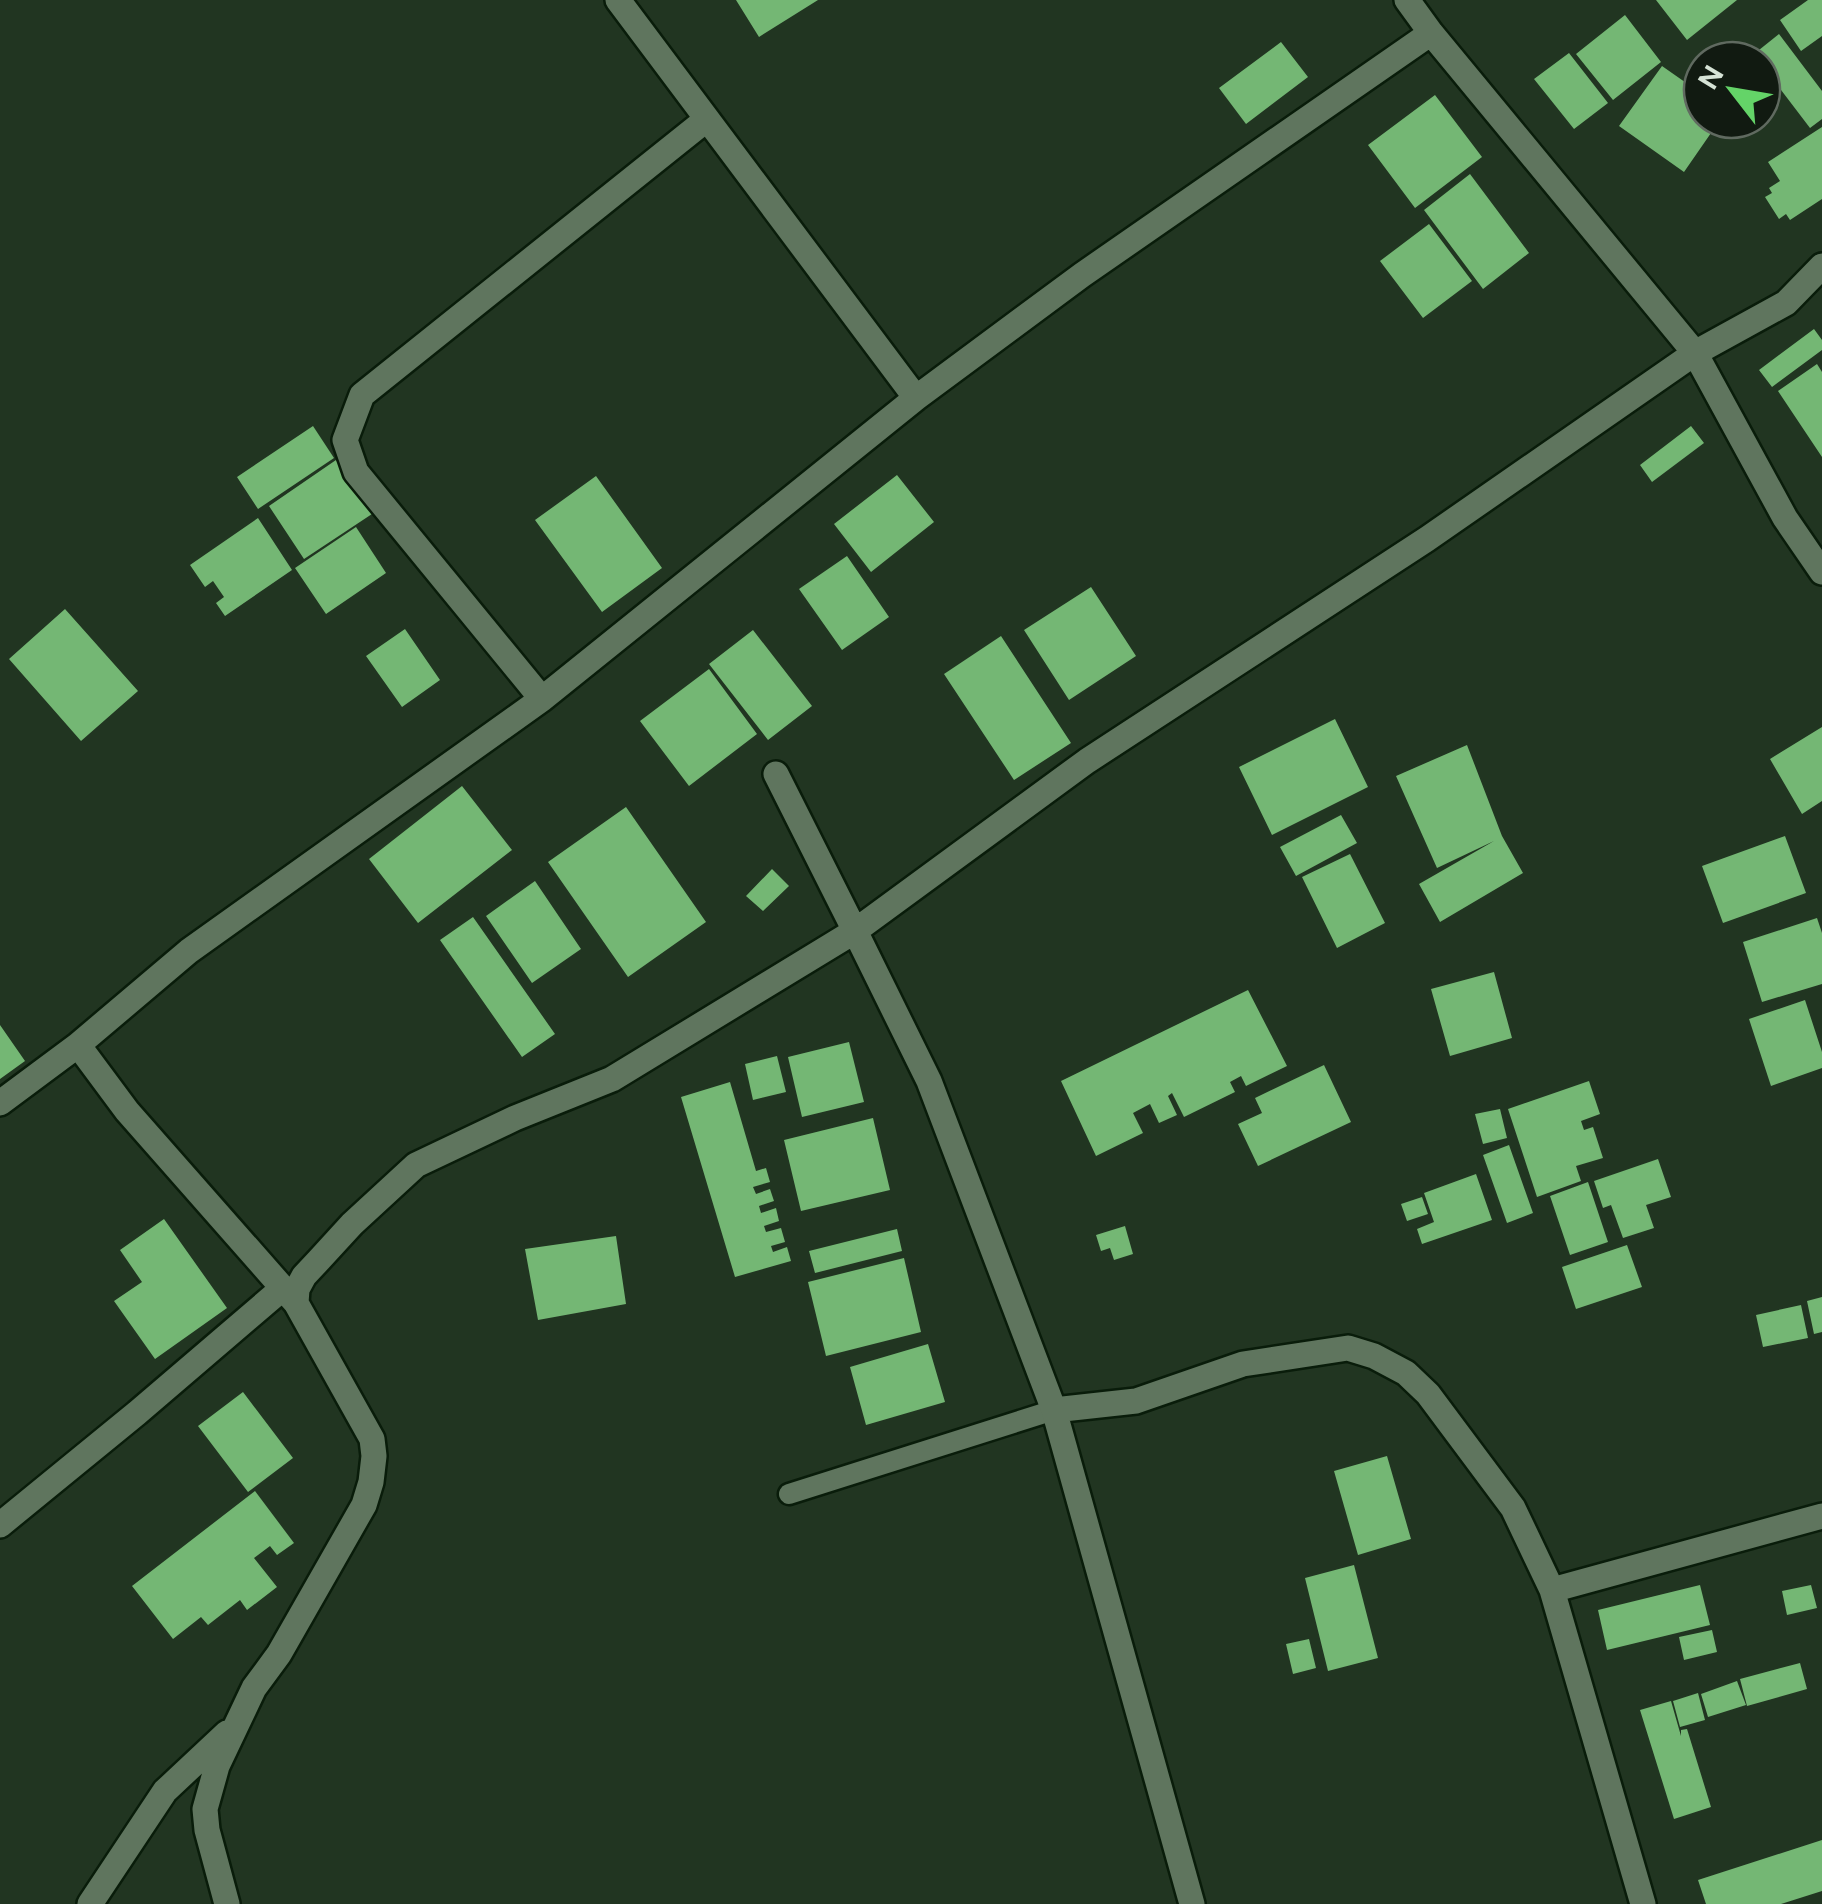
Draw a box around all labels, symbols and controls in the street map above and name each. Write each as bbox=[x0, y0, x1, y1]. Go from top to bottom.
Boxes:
north arrow bbox=[1682, 40, 1782, 140]
text: N bbox=[1690, 59, 1731, 95]

